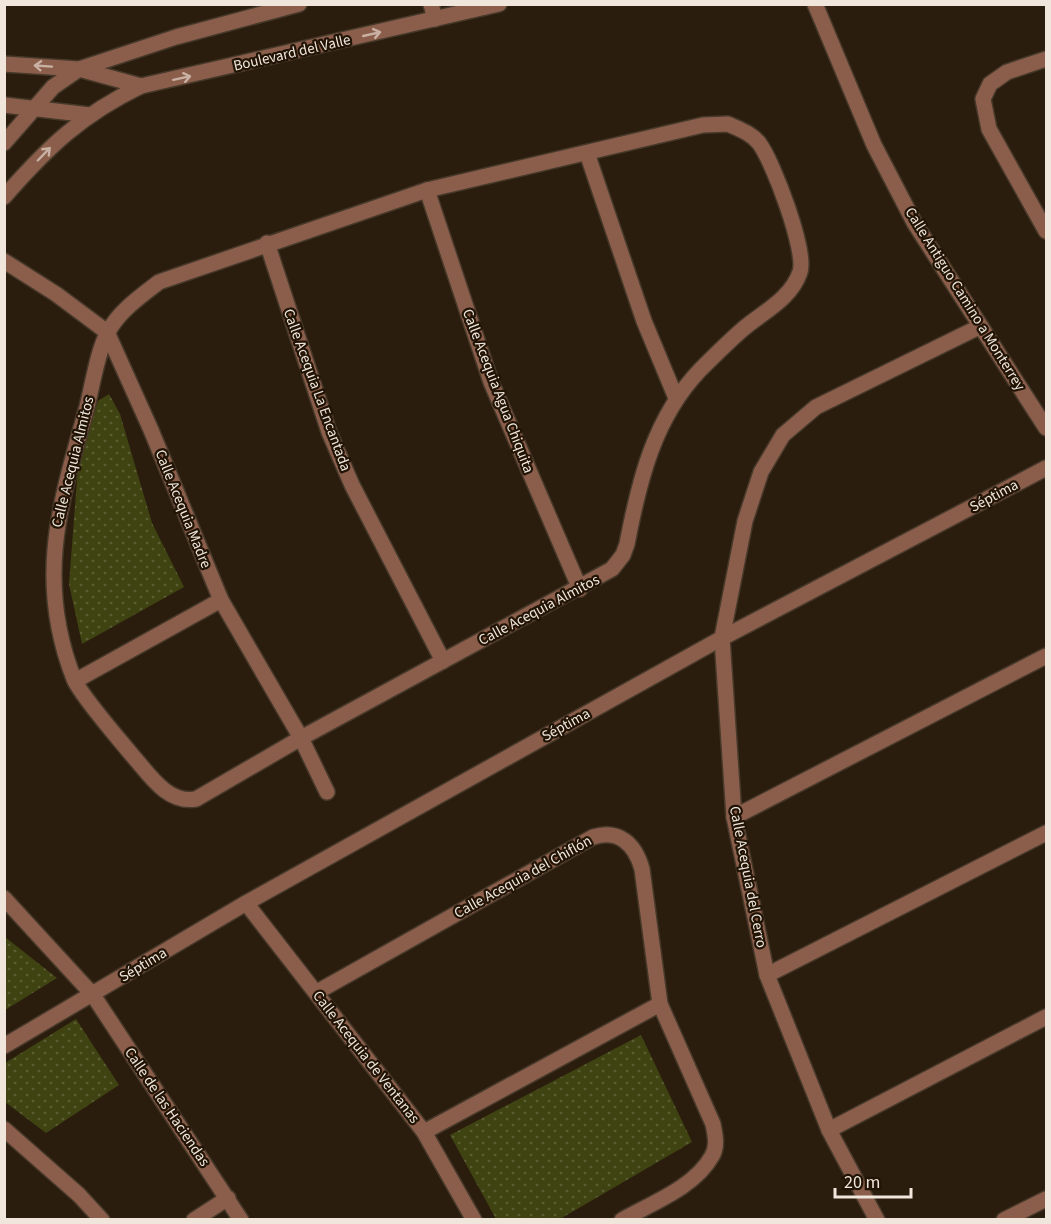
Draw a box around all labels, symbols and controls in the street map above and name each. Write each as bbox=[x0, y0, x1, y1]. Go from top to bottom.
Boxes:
one-way arrow bbox=[362, 28, 381, 40]
street label: Boulevard del Valle bbox=[231, 29, 353, 77]
one-way arrow bbox=[33, 60, 53, 71]
one-way arrow bbox=[172, 71, 191, 83]
one-way arrow bbox=[37, 146, 51, 161]
street label: Calle Antiguo Camino a Monterrey bbox=[900, 203, 1030, 395]
street label: Calle Acequia La Encantada bbox=[278, 306, 356, 474]
street label: Calle Acequia Agua Chiquita bbox=[457, 306, 539, 476]
street label: Calle Acequia Almitos bbox=[47, 394, 99, 530]
street label: Calle Acequia Madre bbox=[150, 446, 216, 572]
street label: Séptima bbox=[966, 474, 1022, 518]
street label: Calle Acequia Almitos bbox=[475, 569, 603, 651]
street label: Séptima bbox=[538, 703, 594, 747]
street label: Calle Acequia del Cerro bbox=[724, 804, 772, 950]
street label: Calle Acequia del Chiflón bbox=[450, 830, 596, 924]
street label: Séptima bbox=[115, 943, 171, 987]
street label: Calle Acequia de Ventanas bbox=[307, 986, 425, 1128]
street label: Calle de las Haciendas bbox=[119, 1043, 215, 1171]
scale bar bbox=[835, 1161, 912, 1199]
text: 20 m bbox=[844, 1170, 880, 1195]

